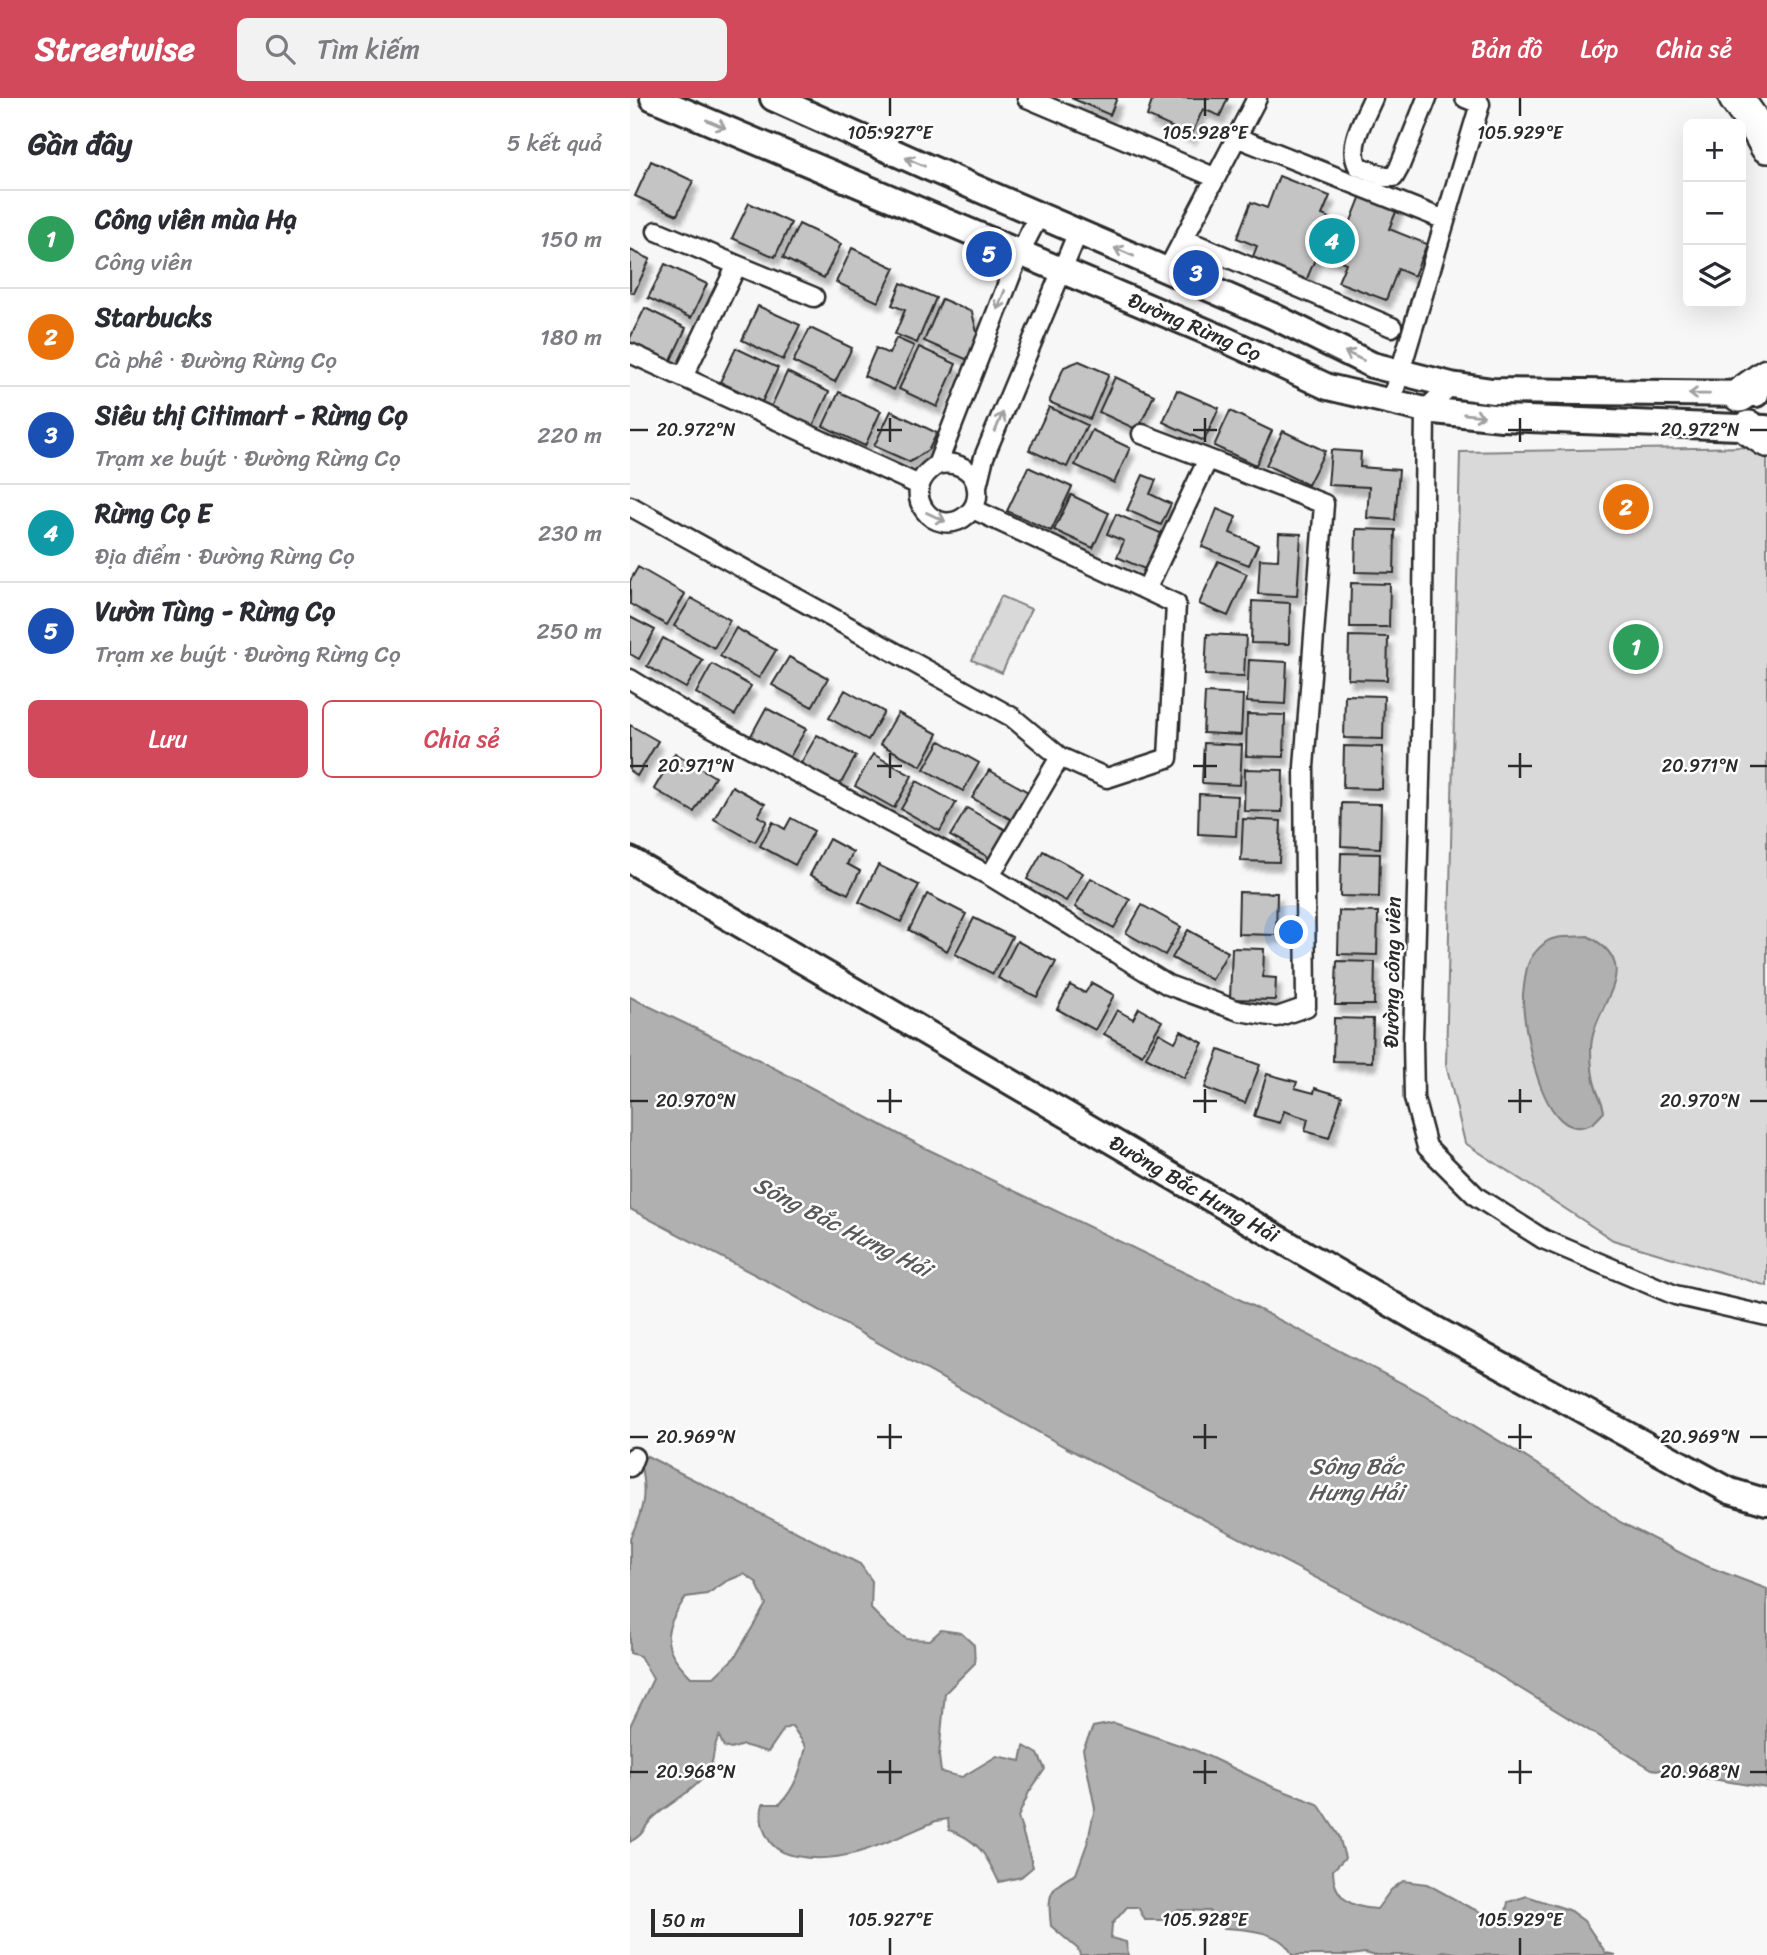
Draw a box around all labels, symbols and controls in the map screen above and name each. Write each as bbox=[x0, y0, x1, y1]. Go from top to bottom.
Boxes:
search box bbox=[237, 18, 727, 81]
text: Streetwise bbox=[35, 20, 195, 78]
text: Tìm kiếm bbox=[317, 26, 420, 72]
text: Bản đồ bbox=[1471, 28, 1542, 70]
text: Lớp bbox=[1580, 28, 1618, 70]
text: Chia sẻ bbox=[1656, 28, 1732, 70]
icon: search bbox=[261, 30, 299, 68]
text: Gần đây bbox=[28, 117, 132, 171]
text: 105.927°E bbox=[848, 117, 933, 149]
text: 105.928°E bbox=[1162, 117, 1249, 149]
text: 105.929°E bbox=[1477, 117, 1564, 149]
one-way arrow bbox=[704, 119, 726, 132]
map controls bbox=[1683, 119, 1746, 308]
button: + bbox=[1683, 119, 1746, 182]
text: 5 kết quả bbox=[507, 123, 602, 164]
one-way arrow bbox=[905, 155, 927, 168]
button: − bbox=[1683, 182, 1746, 245]
text: Công viên mùa Hạ bbox=[95, 196, 297, 242]
pin: 4 bbox=[1309, 215, 1355, 267]
text: 1 bbox=[46, 219, 56, 260]
text: 150 m bbox=[540, 219, 602, 260]
pin: 5 bbox=[966, 228, 1012, 280]
text: Công viên bbox=[95, 242, 192, 283]
one-way arrow bbox=[1114, 245, 1136, 258]
button: layers bbox=[1683, 245, 1746, 308]
pin: 3 bbox=[1173, 247, 1219, 299]
street label: Đường Rừng Cọ bbox=[1122, 281, 1268, 373]
one-way arrow bbox=[994, 289, 1007, 311]
text: Starbucks bbox=[95, 294, 212, 340]
text: 2 bbox=[44, 317, 58, 358]
text: 180 m bbox=[540, 317, 602, 358]
text: Cà phê · Đường Rừng Cọ bbox=[95, 340, 337, 381]
one-way arrow bbox=[1344, 349, 1365, 362]
one-way arrow bbox=[1688, 387, 1711, 401]
text: Siêu thị Citimart - Rừng Cọ bbox=[95, 392, 408, 438]
one-way arrow bbox=[1462, 409, 1485, 422]
one-way arrow bbox=[993, 411, 1006, 433]
text: 20.972°N bbox=[656, 414, 736, 446]
text: 20.972°N bbox=[1660, 414, 1740, 446]
text: 3 bbox=[45, 415, 57, 456]
text: 220 m bbox=[537, 415, 602, 456]
text: Trạm xe buýt · Đường Rừng Cọ bbox=[95, 438, 401, 479]
pin: 2 bbox=[1603, 481, 1649, 533]
text: Rừng Cọ E bbox=[95, 490, 212, 536]
one-way arrow bbox=[926, 511, 947, 524]
text: 4 bbox=[44, 513, 58, 554]
text: 230 m bbox=[538, 513, 602, 554]
text: Địa điểm · Đường Rừng Cọ bbox=[95, 536, 355, 577]
text: Vườn Tùng - Rừng Cọ bbox=[95, 588, 335, 634]
text: 5 bbox=[44, 611, 58, 652]
text: 250 m bbox=[536, 611, 602, 652]
pin: 1 bbox=[1613, 621, 1659, 673]
text: Trạm xe buýt · Đường Rừng Cọ bbox=[95, 634, 401, 675]
button: Lưu bbox=[28, 700, 308, 778]
button: Chia sẻ bbox=[322, 700, 602, 778]
text: 20.971°N bbox=[658, 750, 735, 782]
text: 20.971°N bbox=[1662, 750, 1739, 782]
street label: Đường công viên bbox=[1372, 896, 1412, 1048]
your location bbox=[1274, 915, 1308, 949]
text: 20.970°N bbox=[656, 1085, 737, 1117]
text: 20.970°N bbox=[1660, 1085, 1741, 1117]
street label: Đường Bắc Hưng Hải bbox=[1102, 1124, 1288, 1254]
water label: Sông Bắc Hưng Hải bbox=[746, 1165, 942, 1292]
text: 20.969°N bbox=[656, 1421, 736, 1453]
text: 20.969°N bbox=[1660, 1421, 1740, 1453]
water label: Sông Bắc Hưng Hải bbox=[1309, 1446, 1408, 1513]
text: 20.968°N bbox=[656, 1756, 736, 1788]
text: 20.968°N bbox=[1660, 1756, 1740, 1788]
text: 50 m bbox=[662, 1904, 705, 1937]
text: 105.927°E bbox=[848, 1904, 933, 1936]
text: 105.928°E bbox=[1162, 1904, 1249, 1936]
text: 105.929°E bbox=[1477, 1904, 1564, 1936]
scale bar bbox=[651, 1906, 803, 1938]

